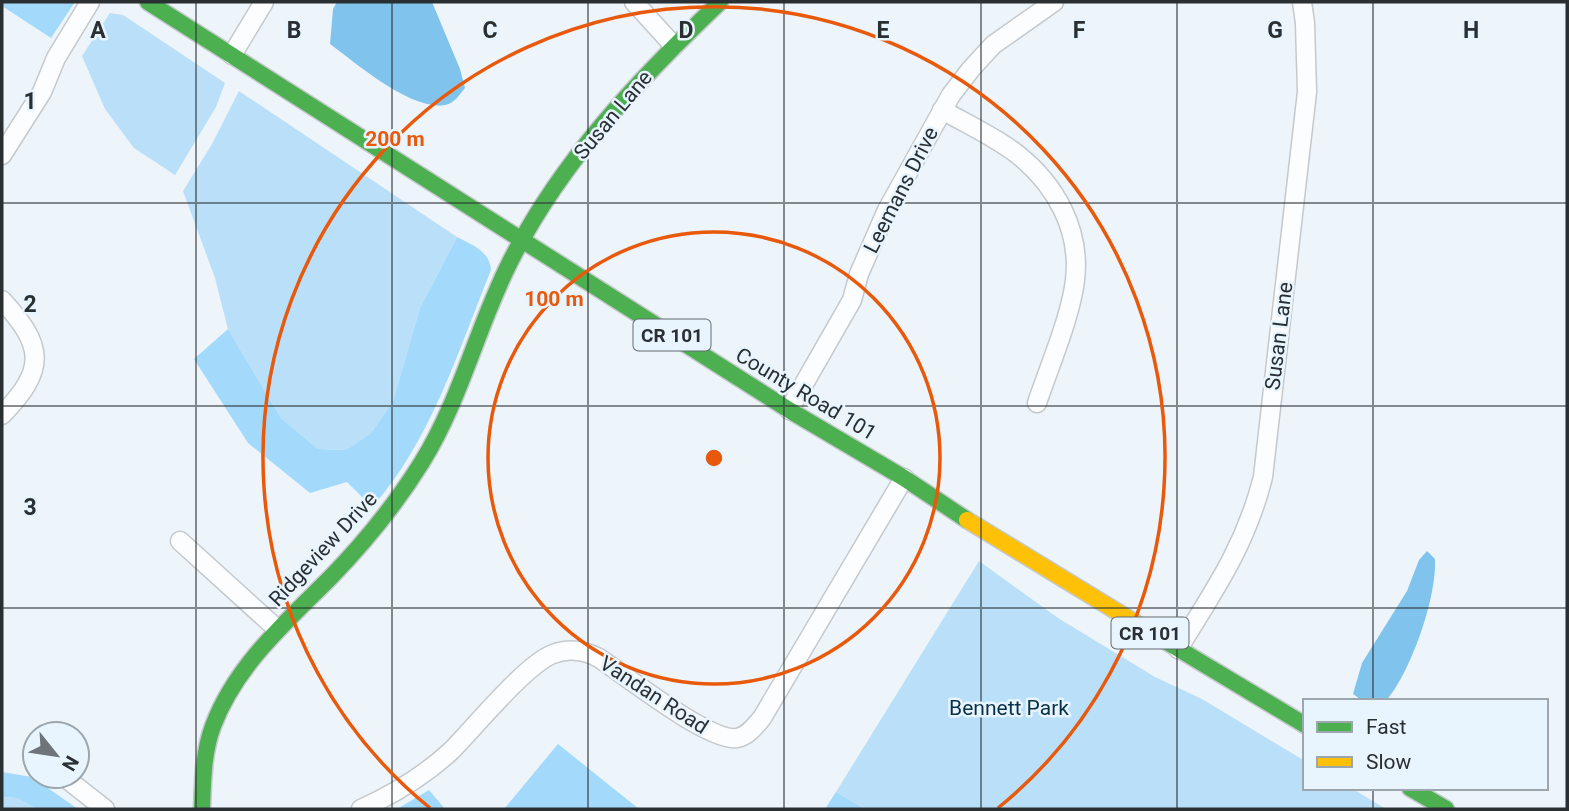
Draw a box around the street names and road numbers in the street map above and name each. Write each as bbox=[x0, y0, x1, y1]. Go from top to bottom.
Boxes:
street label: Susan Lane bbox=[569, 66, 657, 164]
street label: Leemans Drive bbox=[859, 123, 943, 257]
street label: Susan Lane bbox=[1260, 281, 1298, 391]
road number: CR 101 bbox=[634, 320, 710, 350]
street label: County Road 101 bbox=[731, 343, 881, 445]
street label: Ridgeview Drive bbox=[264, 487, 382, 611]
road number: CR 101 bbox=[1112, 618, 1188, 648]
street label: Vandan Road bbox=[595, 651, 713, 739]

